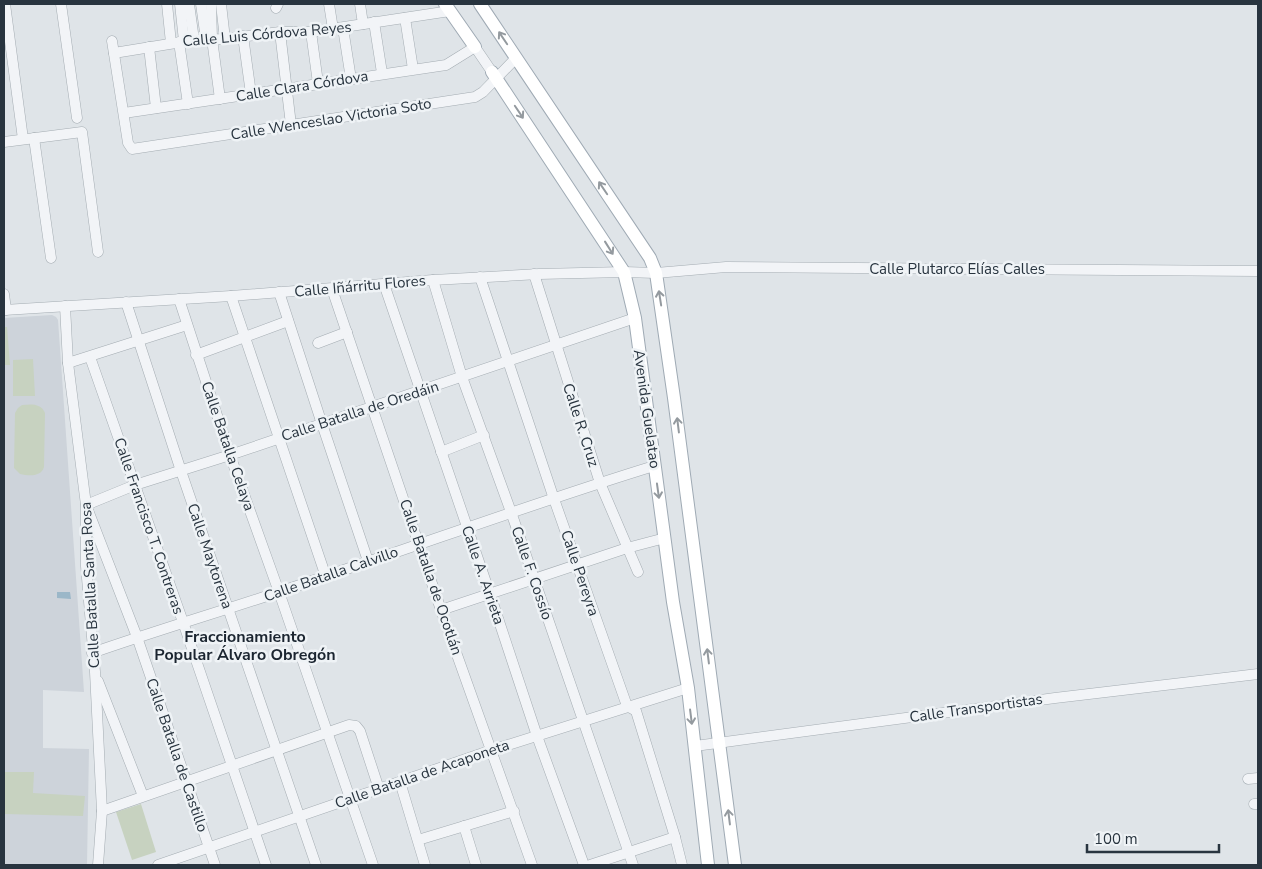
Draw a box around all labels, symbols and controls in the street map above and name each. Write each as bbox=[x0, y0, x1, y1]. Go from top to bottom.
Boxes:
street label: Calle Luis Córdova Reyes bbox=[182, 17, 352, 51]
one-way arrow bbox=[498, 31, 508, 45]
street label: Calle Clara Córdova bbox=[234, 66, 370, 106]
street label: Calle Wenceslao Victoria Soto bbox=[229, 93, 433, 145]
one-way arrow bbox=[514, 105, 524, 119]
one-way arrow bbox=[597, 181, 607, 195]
one-way arrow bbox=[603, 241, 614, 255]
street label: Calle Plutarco Elías Calles bbox=[869, 259, 1045, 279]
street label: Calle Iñárritu Flores bbox=[293, 270, 427, 302]
one-way arrow bbox=[655, 290, 665, 306]
street label: Avenida Guelatao bbox=[629, 348, 665, 470]
street label: Calle Batalla de Oredáin bbox=[279, 376, 441, 446]
street label: Calle Batalla Celaya bbox=[196, 379, 260, 513]
street label: Calle R. Cruz bbox=[558, 381, 604, 469]
one-way arrow bbox=[673, 418, 683, 434]
street label: Calle Francisco T. Contreras bbox=[109, 435, 189, 617]
one-way arrow bbox=[653, 482, 663, 498]
street label: Calle Batalla de Ocotlán bbox=[395, 496, 467, 658]
street label: Calle Batalla Santa Rosa bbox=[76, 501, 104, 669]
street label: Calle Maytorena bbox=[183, 501, 237, 611]
street label: Calle A. Arrieta bbox=[457, 523, 509, 627]
street label: Calle F. Cossío bbox=[507, 524, 557, 622]
street label: Calle Pereyra bbox=[556, 527, 604, 619]
street label: Calle Batalla Calvillo bbox=[261, 542, 401, 606]
district label: Fraccionamiento Popular Álvaro Obregón bbox=[154, 626, 336, 666]
one-way arrow bbox=[703, 648, 713, 664]
street label: Calle Batalla de Castillo bbox=[141, 675, 213, 835]
street label: Calle Transportistas bbox=[908, 689, 1044, 727]
one-way arrow bbox=[686, 708, 696, 724]
street label: Calle Batalla de Acaponeta bbox=[332, 735, 512, 813]
one-way arrow bbox=[724, 809, 734, 825]
scale bar bbox=[1087, 822, 1220, 854]
text: 100 m bbox=[1094, 829, 1138, 849]

